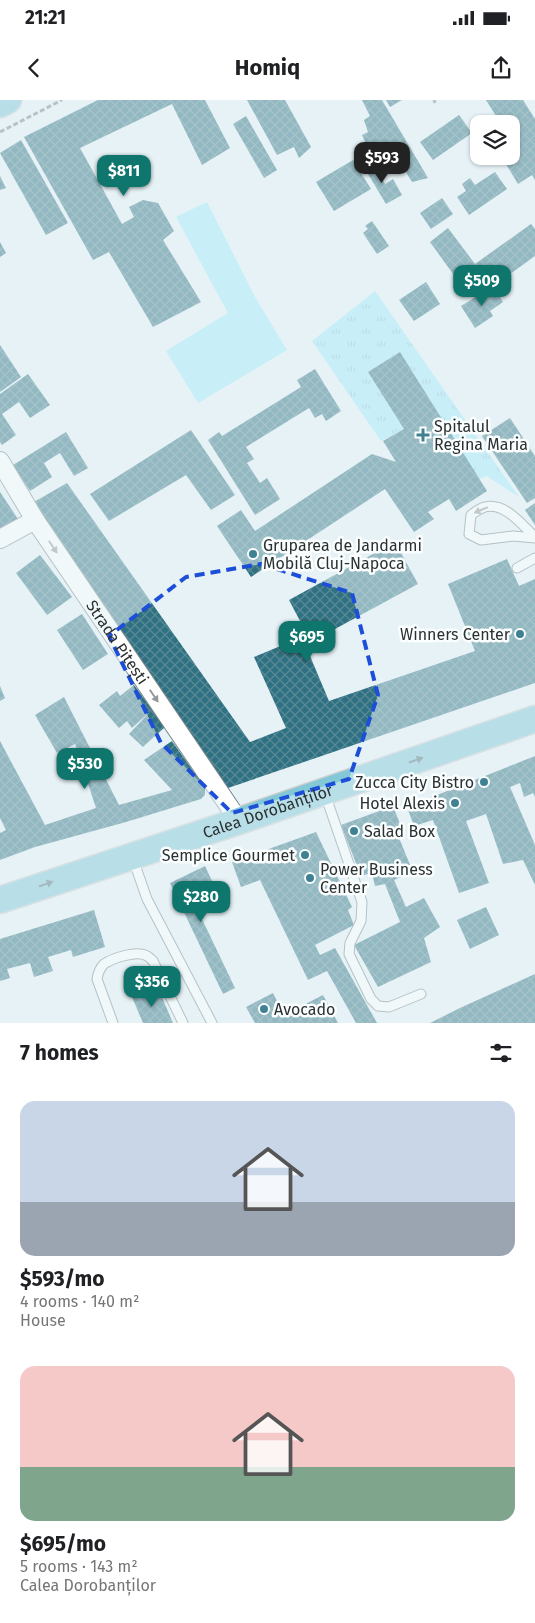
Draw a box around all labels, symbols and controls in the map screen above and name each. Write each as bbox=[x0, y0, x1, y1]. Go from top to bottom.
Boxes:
text: 21:21 bbox=[25, 6, 66, 29]
icon: back bbox=[20, 54, 48, 82]
text: Homiq bbox=[235, 54, 300, 81]
icon: share bbox=[487, 54, 515, 82]
map controls bbox=[470, 115, 520, 165]
button: layers bbox=[470, 115, 520, 165]
pin: $593 bbox=[352, 142, 412, 184]
text: $593 bbox=[365, 148, 399, 167]
pin: $811 bbox=[94, 154, 154, 197]
text: $811 bbox=[108, 161, 140, 180]
pin: $509 bbox=[452, 264, 512, 307]
text: $509 bbox=[464, 271, 500, 290]
place label: Spitalul Regina Maria bbox=[434, 417, 528, 454]
marker: Spitalul Regina Maria bbox=[416, 428, 430, 442]
one-way arrow bbox=[474, 506, 489, 514]
place label: Gruparea de Jandarmi Mobilă Cluj-Napoca bbox=[263, 536, 422, 573]
one-way arrow bbox=[48, 541, 58, 554]
marker: Gruparea de Jandarmi Mobilă Cluj-Napoca bbox=[247, 548, 259, 560]
street label: Strada Pitești bbox=[83, 596, 153, 688]
pin: $695 bbox=[277, 620, 337, 663]
place label: Winners Center bbox=[400, 625, 511, 644]
text: $695 bbox=[289, 627, 325, 646]
marker: Winners Center bbox=[514, 628, 526, 640]
one-way arrow bbox=[149, 690, 159, 703]
pin: $530 bbox=[55, 748, 115, 790]
text: $530 bbox=[68, 754, 102, 773]
one-way arrow bbox=[409, 756, 424, 764]
place label: Zucca City Bistro bbox=[355, 773, 474, 792]
marker: Zucca City Bistro bbox=[478, 776, 490, 788]
street label: Calea Dorobanților bbox=[200, 780, 336, 842]
place label: Hotel Alexis bbox=[359, 794, 445, 813]
marker: Hotel Alexis bbox=[449, 797, 461, 809]
place label: Salad Box bbox=[364, 822, 435, 841]
marker: Salad Box bbox=[348, 825, 360, 837]
place label: Semplice Gourmet bbox=[162, 846, 295, 865]
marker: Semplice Gourmet bbox=[299, 849, 311, 861]
place label: Power Business Center bbox=[320, 860, 433, 897]
marker: Power Business Center bbox=[304, 872, 316, 884]
one-way arrow bbox=[39, 880, 54, 888]
pin: $280 bbox=[171, 880, 231, 923]
text: $280 bbox=[183, 887, 219, 906]
pin: $356 bbox=[122, 966, 182, 1008]
text: $356 bbox=[135, 972, 169, 991]
place label: Avocado bbox=[274, 1000, 335, 1019]
marker: Avocado bbox=[258, 1003, 270, 1015]
icon: filters bbox=[487, 1039, 515, 1067]
text: 7 homes bbox=[20, 1040, 99, 1066]
icon: home bbox=[223, 1134, 313, 1224]
text: $593/mo bbox=[20, 1266, 105, 1292]
text: 4 rooms · 140 m² bbox=[20, 1292, 139, 1311]
text: House bbox=[20, 1311, 66, 1330]
icon: home bbox=[223, 1399, 313, 1489]
text: $695/mo bbox=[20, 1531, 106, 1557]
text: 5 rooms · 143 m² bbox=[20, 1557, 138, 1576]
text: Calea Dorobanților bbox=[20, 1576, 156, 1595]

